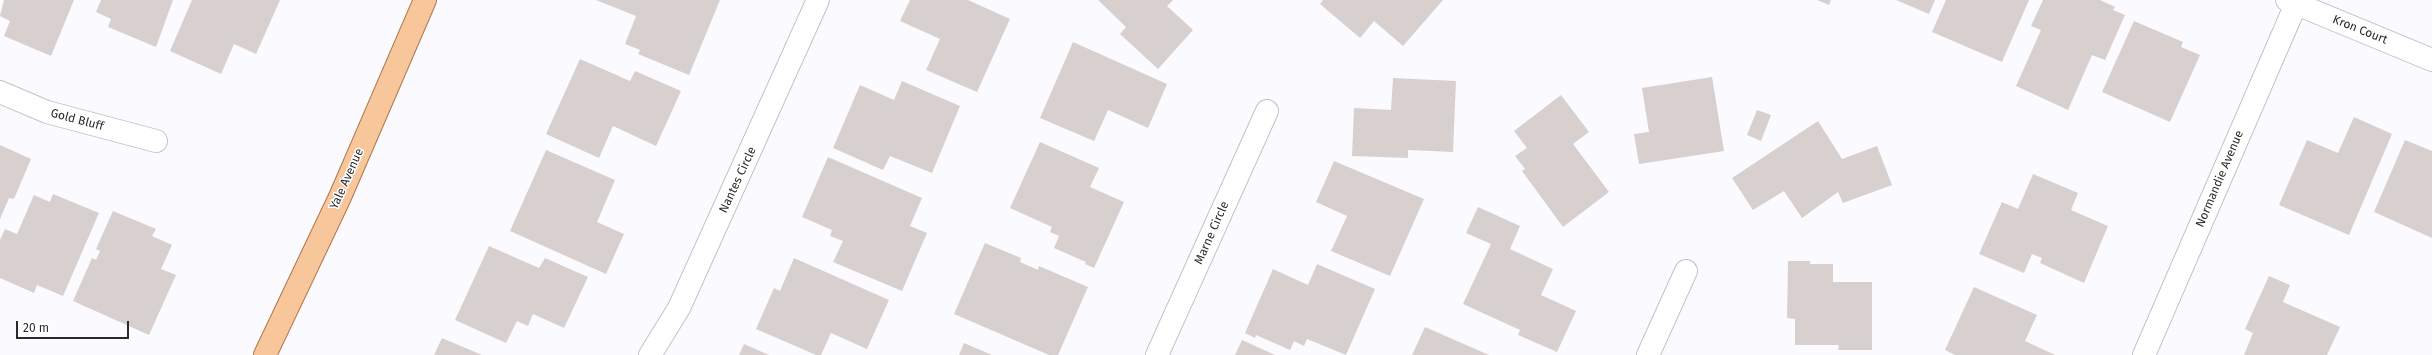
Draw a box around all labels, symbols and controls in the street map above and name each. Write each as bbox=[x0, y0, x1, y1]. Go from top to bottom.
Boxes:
street label: Kron Court bbox=[2330, 12, 2390, 48]
street label: Gold Bluff bbox=[49, 106, 105, 134]
street label: Normandie Avenue bbox=[2193, 128, 2247, 230]
street label: Nantes Circle bbox=[716, 145, 760, 215]
street label: Yale Avenue bbox=[327, 146, 367, 212]
street label: Marne Circle bbox=[1192, 199, 1232, 267]
scale bar bbox=[18, 313, 131, 339]
text: 20 m bbox=[23, 321, 49, 335]

